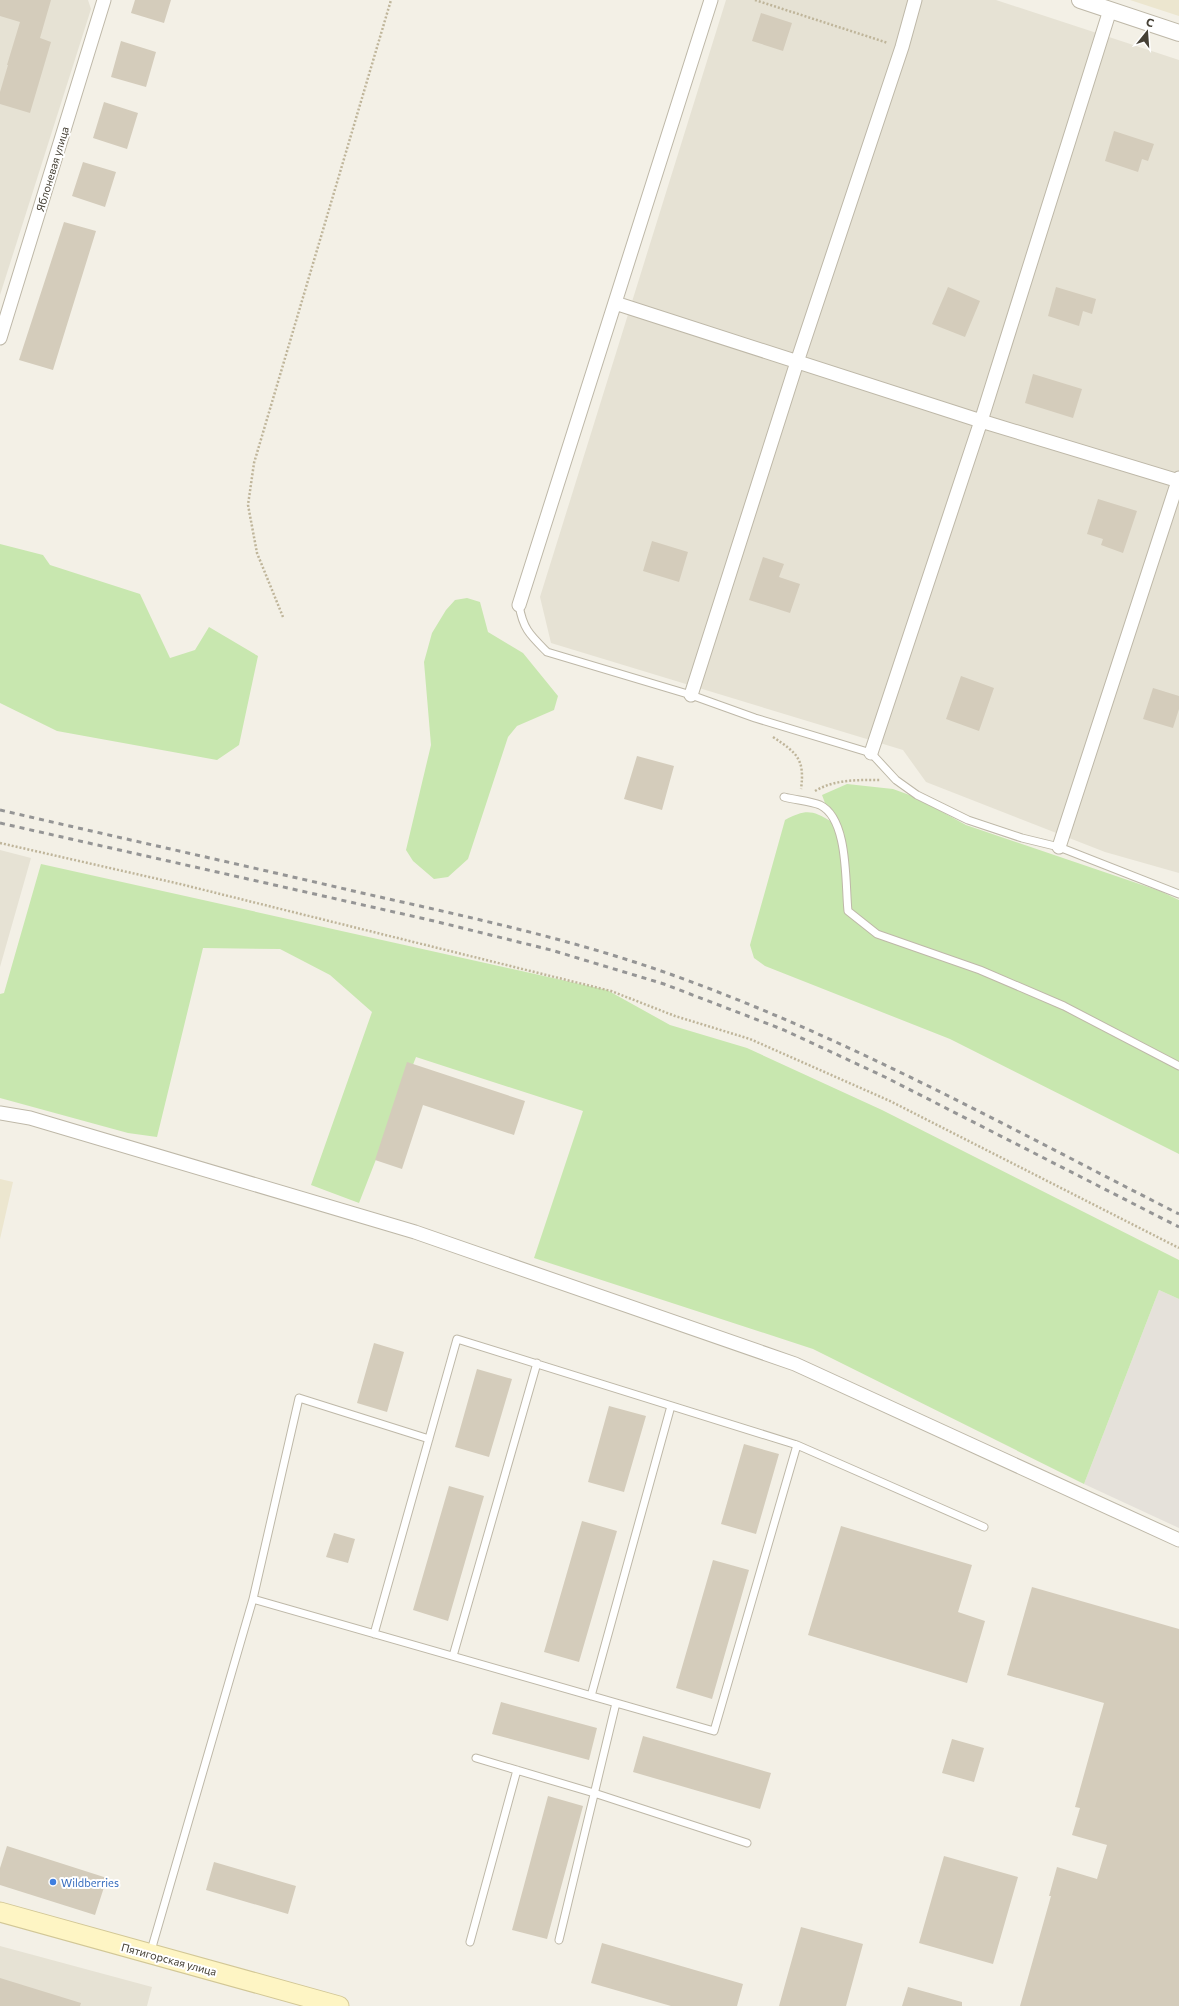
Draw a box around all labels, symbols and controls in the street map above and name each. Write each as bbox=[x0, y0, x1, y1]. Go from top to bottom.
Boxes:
north arrow bbox=[1127, 12, 1167, 52]
text: С bbox=[1145, 15, 1156, 29]
street label: Яблоневая улица bbox=[33, 125, 71, 213]
place label: Wildberries bbox=[61, 1876, 119, 1889]
marker: Wildberries bbox=[48, 1877, 58, 1887]
street label: Пятигорская улица bbox=[120, 1940, 218, 1978]

